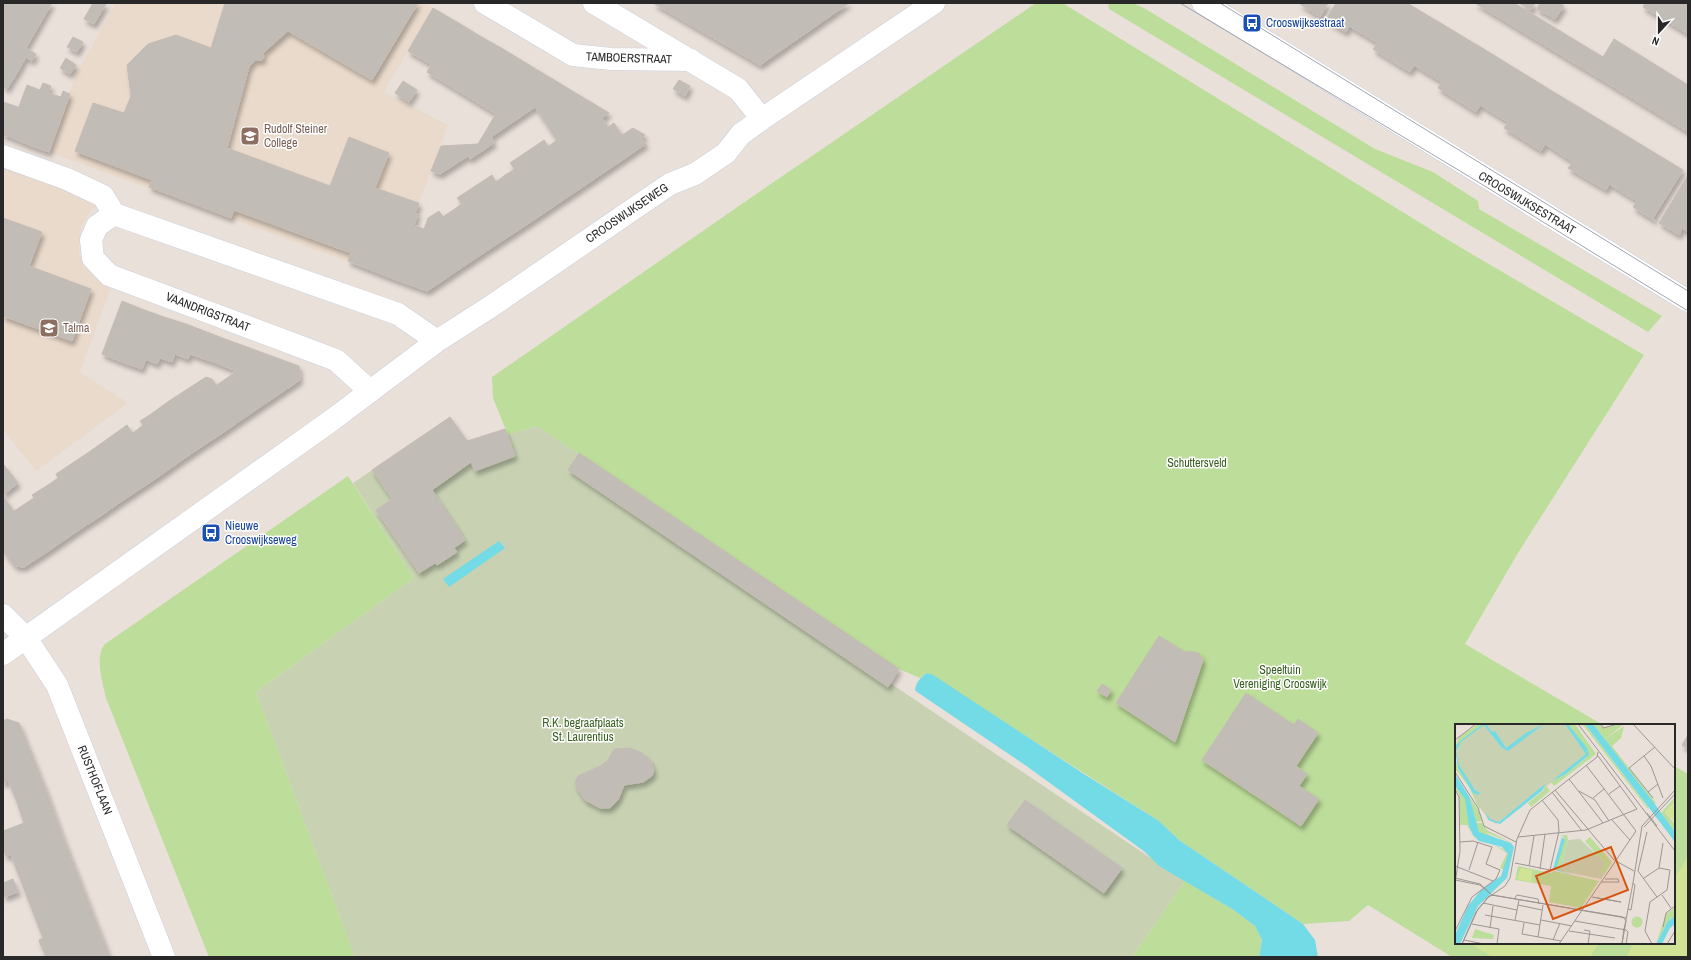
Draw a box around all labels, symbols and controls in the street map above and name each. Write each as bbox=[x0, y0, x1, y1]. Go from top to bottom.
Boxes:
bus stop icon: Crooswijksestraat bbox=[1241, 12, 1263, 34]
north arrow bbox=[1639, 12, 1679, 52]
place label: Crooswijksestraat bbox=[1266, 15, 1344, 31]
text: N bbox=[1650, 34, 1661, 49]
street label: TAMBOERSTRAAT bbox=[586, 49, 672, 67]
place label: Rudolf Steiner College bbox=[264, 121, 328, 151]
school or university icon: Rudolf Steiner College bbox=[239, 125, 261, 147]
street label: CROOSWIJKSESTRAAT bbox=[1475, 168, 1579, 238]
street label: CROOSWIJKSEWEG bbox=[583, 179, 671, 247]
street label: VAANDRIGSTRAAT bbox=[164, 289, 252, 335]
school or university icon: Talma bbox=[38, 317, 60, 339]
place label: Talma bbox=[63, 320, 90, 336]
park label: Schuttersveld bbox=[1167, 455, 1227, 471]
place label: Nieuwe Crooswijkseweg bbox=[225, 518, 297, 548]
bus stop icon: Nieuwe Crooswijkseweg bbox=[200, 522, 222, 544]
park label: Speeltuin Vereniging Crooswijk bbox=[1233, 662, 1327, 692]
park label: R.K. begraafplaats St. Laurentius bbox=[542, 715, 624, 745]
inset map bbox=[1455, 724, 1675, 944]
street label: RUSTHOFLAAN bbox=[74, 743, 116, 817]

